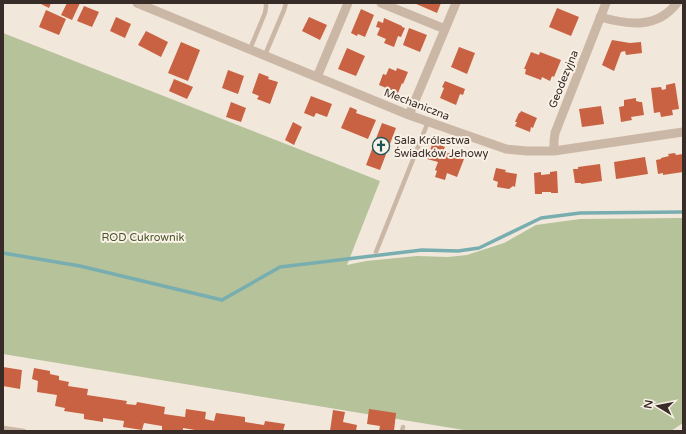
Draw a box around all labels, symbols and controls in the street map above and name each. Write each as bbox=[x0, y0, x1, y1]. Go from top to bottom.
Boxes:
street label: Geodezyjna bbox=[546, 48, 581, 110]
street label: Mechaniczna bbox=[382, 86, 451, 123]
place label: Sala Królestwa Świadków Jehowy bbox=[394, 134, 488, 160]
church icon: Sala Królestwa Świadków Jehowy bbox=[371, 136, 391, 156]
park label: ROD Cukrownik bbox=[102, 231, 184, 244]
north arrow bbox=[638, 386, 678, 426]
text: N bbox=[641, 399, 656, 410]

